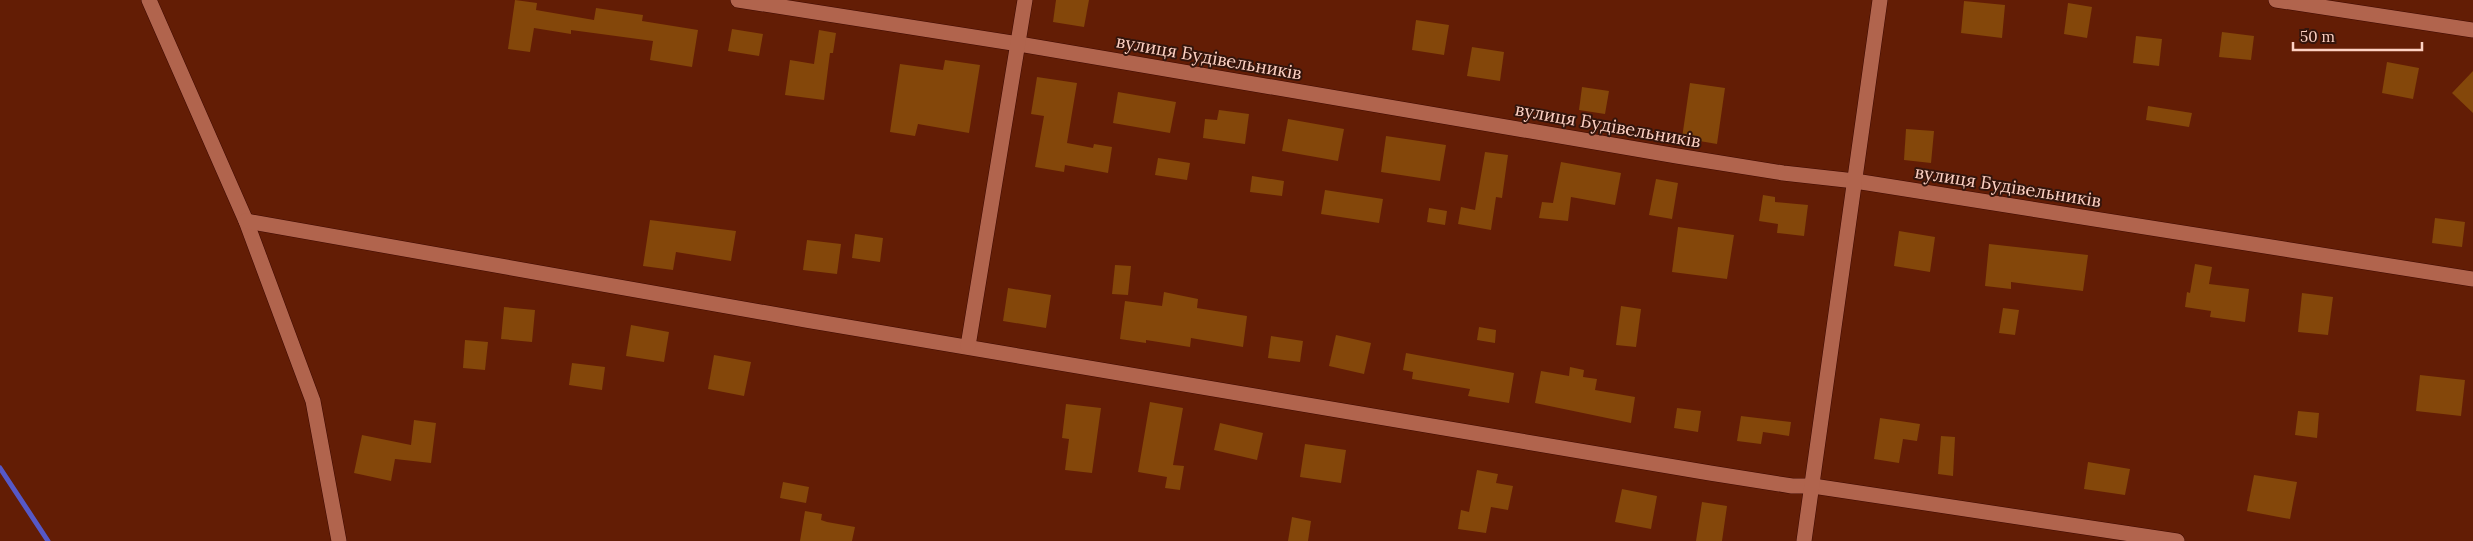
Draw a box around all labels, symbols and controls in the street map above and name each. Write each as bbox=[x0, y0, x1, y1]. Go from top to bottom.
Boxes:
scale bar bbox=[2293, 20, 2422, 52]
text: 50 m bbox=[2300, 27, 2335, 46]
street label: вулиця Будівельників bbox=[1114, 29, 1304, 85]
street label: вулиця Будівельників bbox=[1513, 97, 1703, 153]
street label: вулиця Будівельників bbox=[1913, 160, 2103, 212]

